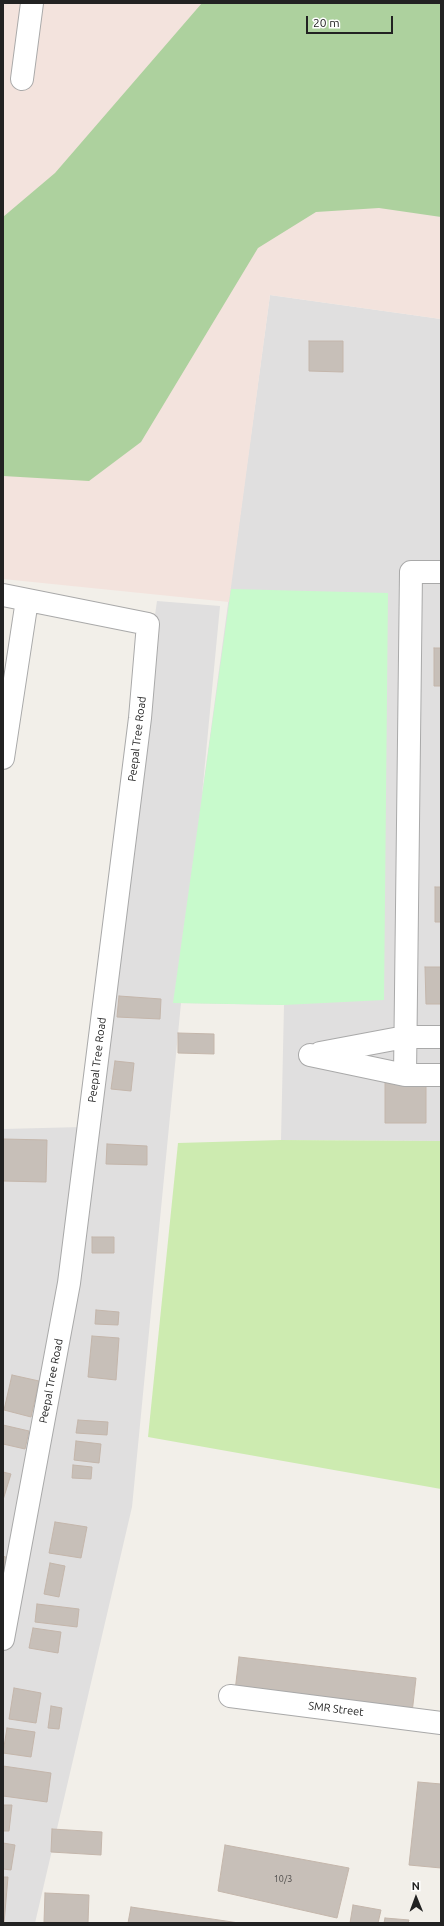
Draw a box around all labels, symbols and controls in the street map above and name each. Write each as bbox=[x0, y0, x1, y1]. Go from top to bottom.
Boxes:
scale bar bbox=[308, 8, 395, 34]
text: 20 m bbox=[313, 16, 340, 29]
street label: Peepal Tree Road bbox=[125, 696, 149, 782]
street label: Peepal Tree Road bbox=[85, 1017, 109, 1103]
street label: Peepal Tree Road bbox=[36, 1338, 66, 1424]
street label: SMR Street bbox=[308, 1699, 364, 1719]
house number: 10/3 bbox=[274, 1874, 292, 1884]
north arrow bbox=[396, 1878, 436, 1918]
text: N bbox=[412, 1880, 420, 1892]

